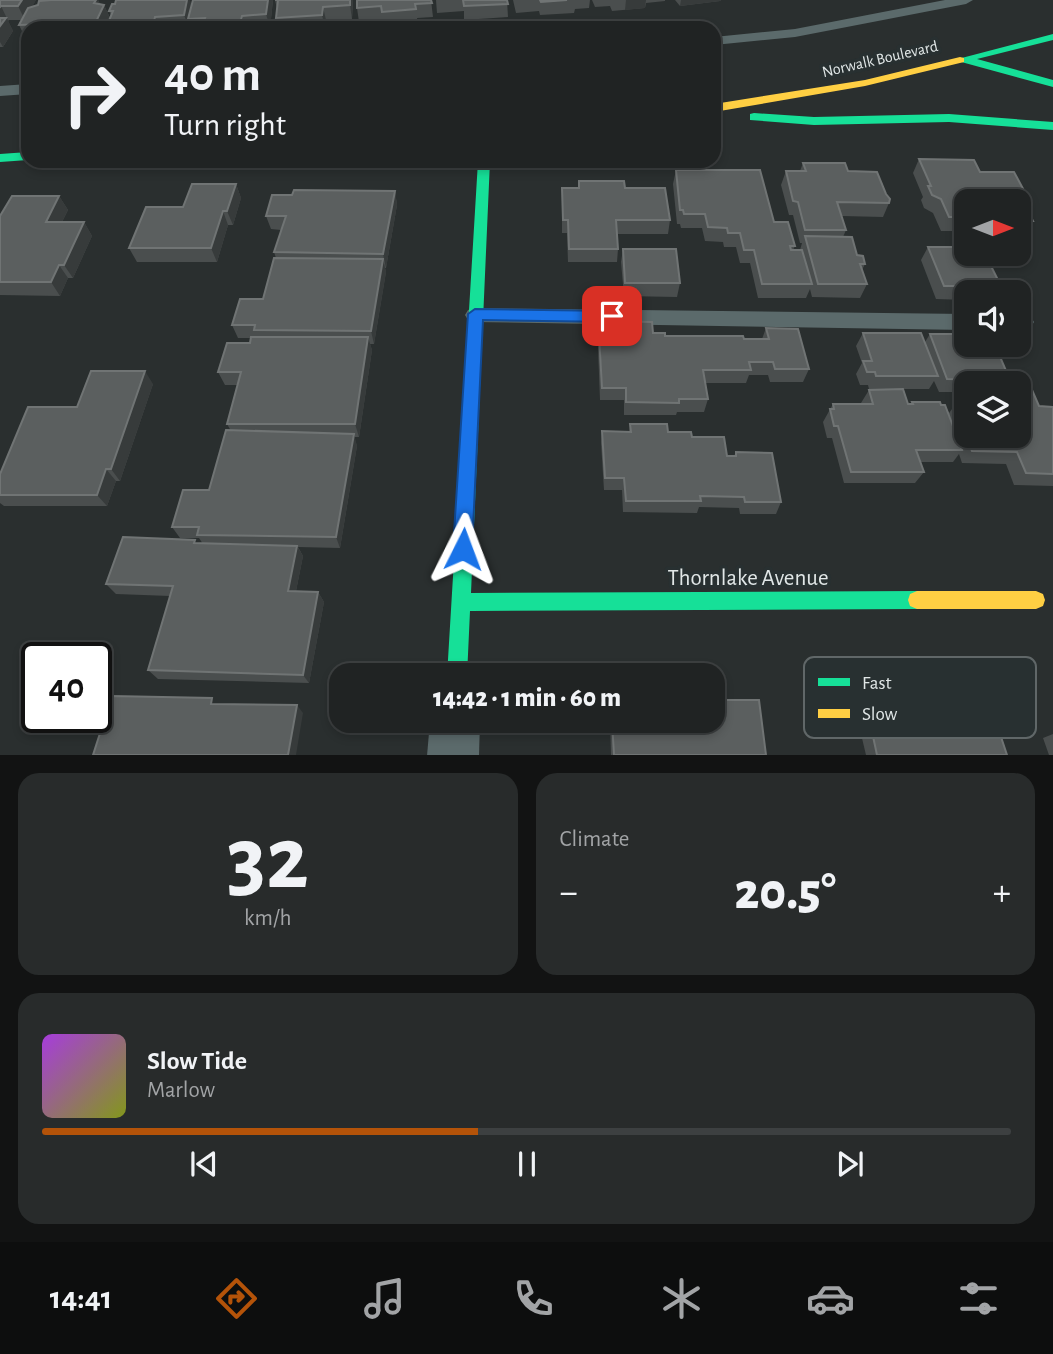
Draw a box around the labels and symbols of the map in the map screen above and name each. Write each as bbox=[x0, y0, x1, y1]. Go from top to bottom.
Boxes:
street label: Norwalk Boulevard bbox=[820, 38, 940, 80]
north arrow bbox=[954, 189, 1031, 266]
pin bbox=[582, 286, 642, 346]
position arrow bbox=[426, 512, 500, 586]
street label: Thornlake Avenue bbox=[667, 567, 829, 590]
speed limit sign: 40 bbox=[21, 642, 112, 733]
legend bbox=[804, 657, 1036, 738]
text: Fast bbox=[862, 674, 892, 693]
text: Slow bbox=[862, 705, 898, 724]

